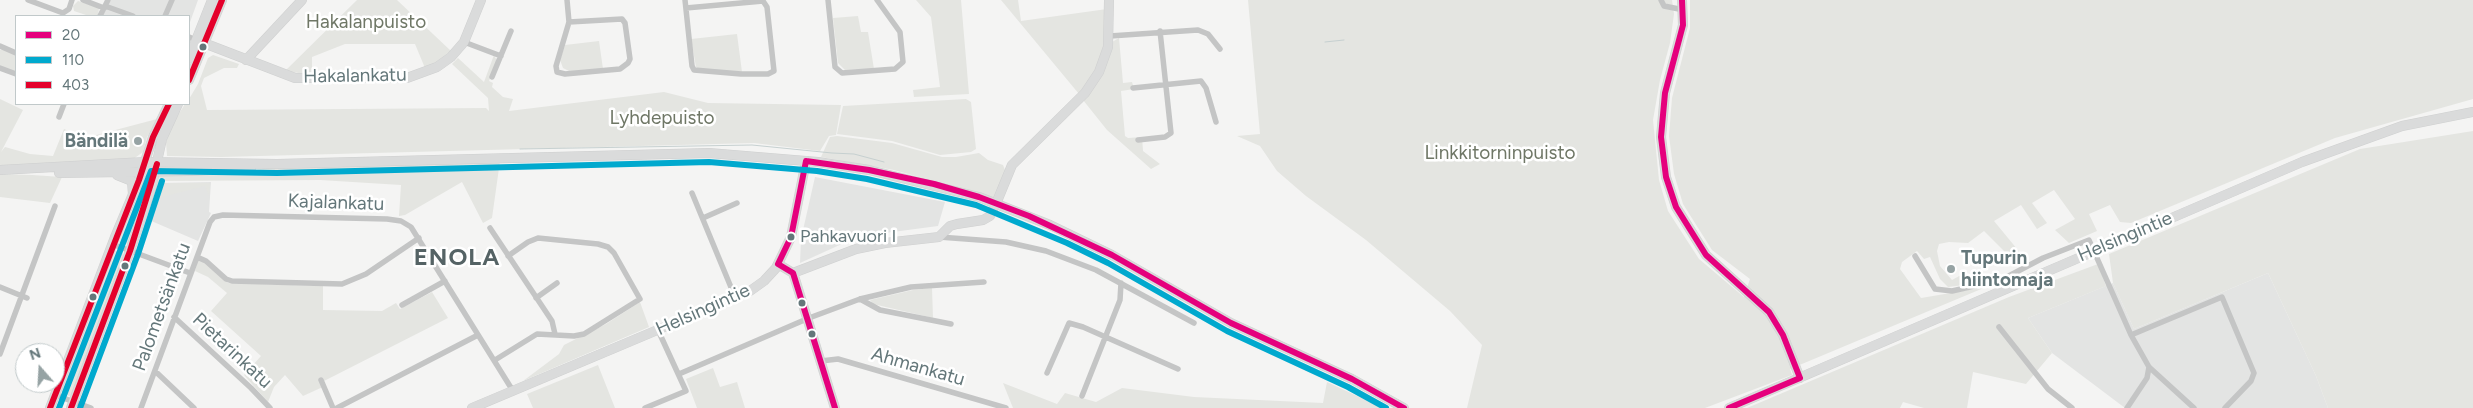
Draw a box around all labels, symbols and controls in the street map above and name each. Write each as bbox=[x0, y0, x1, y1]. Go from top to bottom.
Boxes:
park label: Hakalanpuisto bbox=[306, 11, 426, 33]
legend bbox=[15, 15, 190, 105]
text: 20 bbox=[62, 26, 80, 44]
unlabelled marker bbox=[198, 42, 208, 52]
text: 110 bbox=[62, 51, 84, 69]
street label: Hakalankatu bbox=[303, 64, 407, 88]
text: 403 bbox=[62, 76, 89, 94]
park label: Lyhdepuisto bbox=[609, 107, 715, 129]
place label: Bändilä bbox=[65, 130, 128, 152]
marker: Bändilä bbox=[132, 135, 144, 147]
park label: Linkkitorninpuisto bbox=[1424, 142, 1576, 164]
street label: Kajalankatu bbox=[287, 190, 385, 216]
street label: Helsingintie bbox=[2074, 207, 2176, 267]
place label: Pahkavuori I bbox=[800, 226, 896, 248]
marker: Pahkavuori I bbox=[786, 232, 796, 242]
street label: Palometsänkatu bbox=[128, 240, 196, 374]
district label: ENOLA bbox=[413, 244, 501, 272]
place label: Tupurin hiintomaja bbox=[1961, 247, 2053, 291]
unlabelled marker bbox=[120, 261, 130, 271]
marker: Tupurin hiintomaja bbox=[1945, 263, 1957, 275]
street label: Helsingintie bbox=[652, 279, 754, 341]
unlabelled marker bbox=[88, 292, 98, 302]
unlabelled marker bbox=[797, 298, 807, 308]
street label: Pietarinkatu bbox=[187, 308, 277, 394]
unlabelled marker bbox=[807, 329, 817, 339]
north arrow bbox=[15, 343, 65, 393]
street label: Ahmankatu bbox=[869, 343, 967, 391]
text: N bbox=[27, 344, 43, 364]

